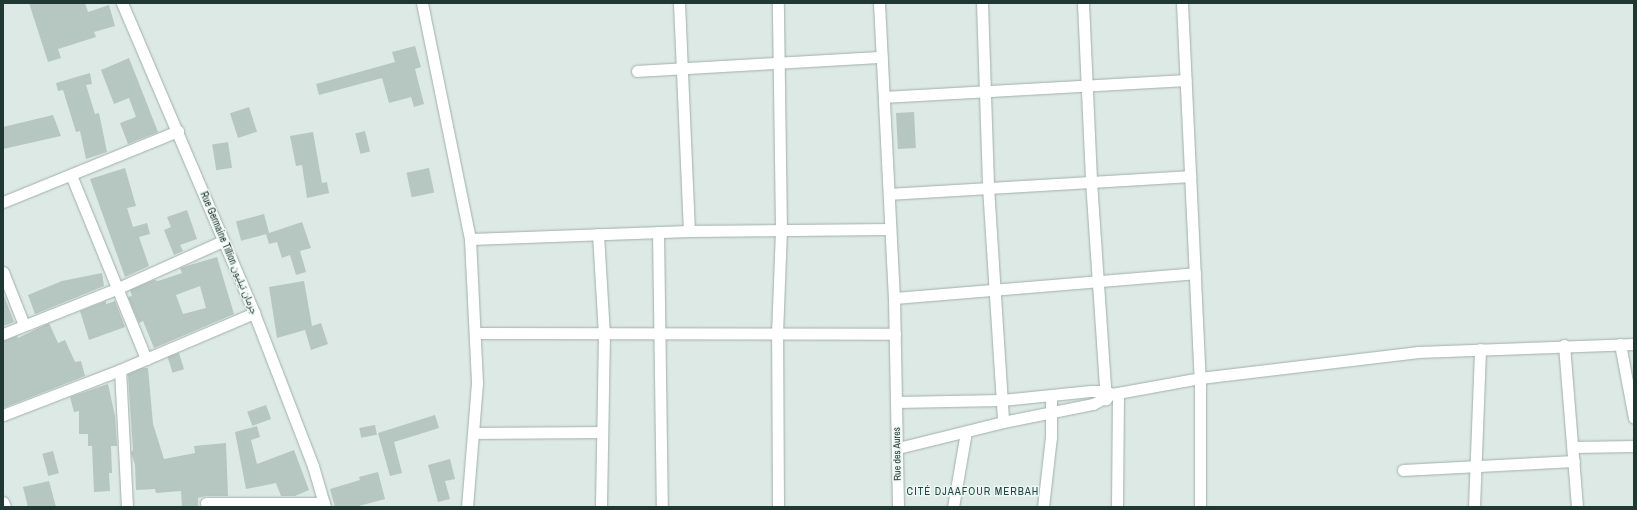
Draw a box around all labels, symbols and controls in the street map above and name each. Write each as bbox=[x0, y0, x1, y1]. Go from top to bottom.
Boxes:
street label: Rue Germaine Tillion جرمان تيليون bbox=[198, 190, 260, 316]
street label: Rue des Aures bbox=[891, 427, 903, 481]
district label: CITÉ DJAAFOUR MERBAH bbox=[907, 484, 1039, 498]

